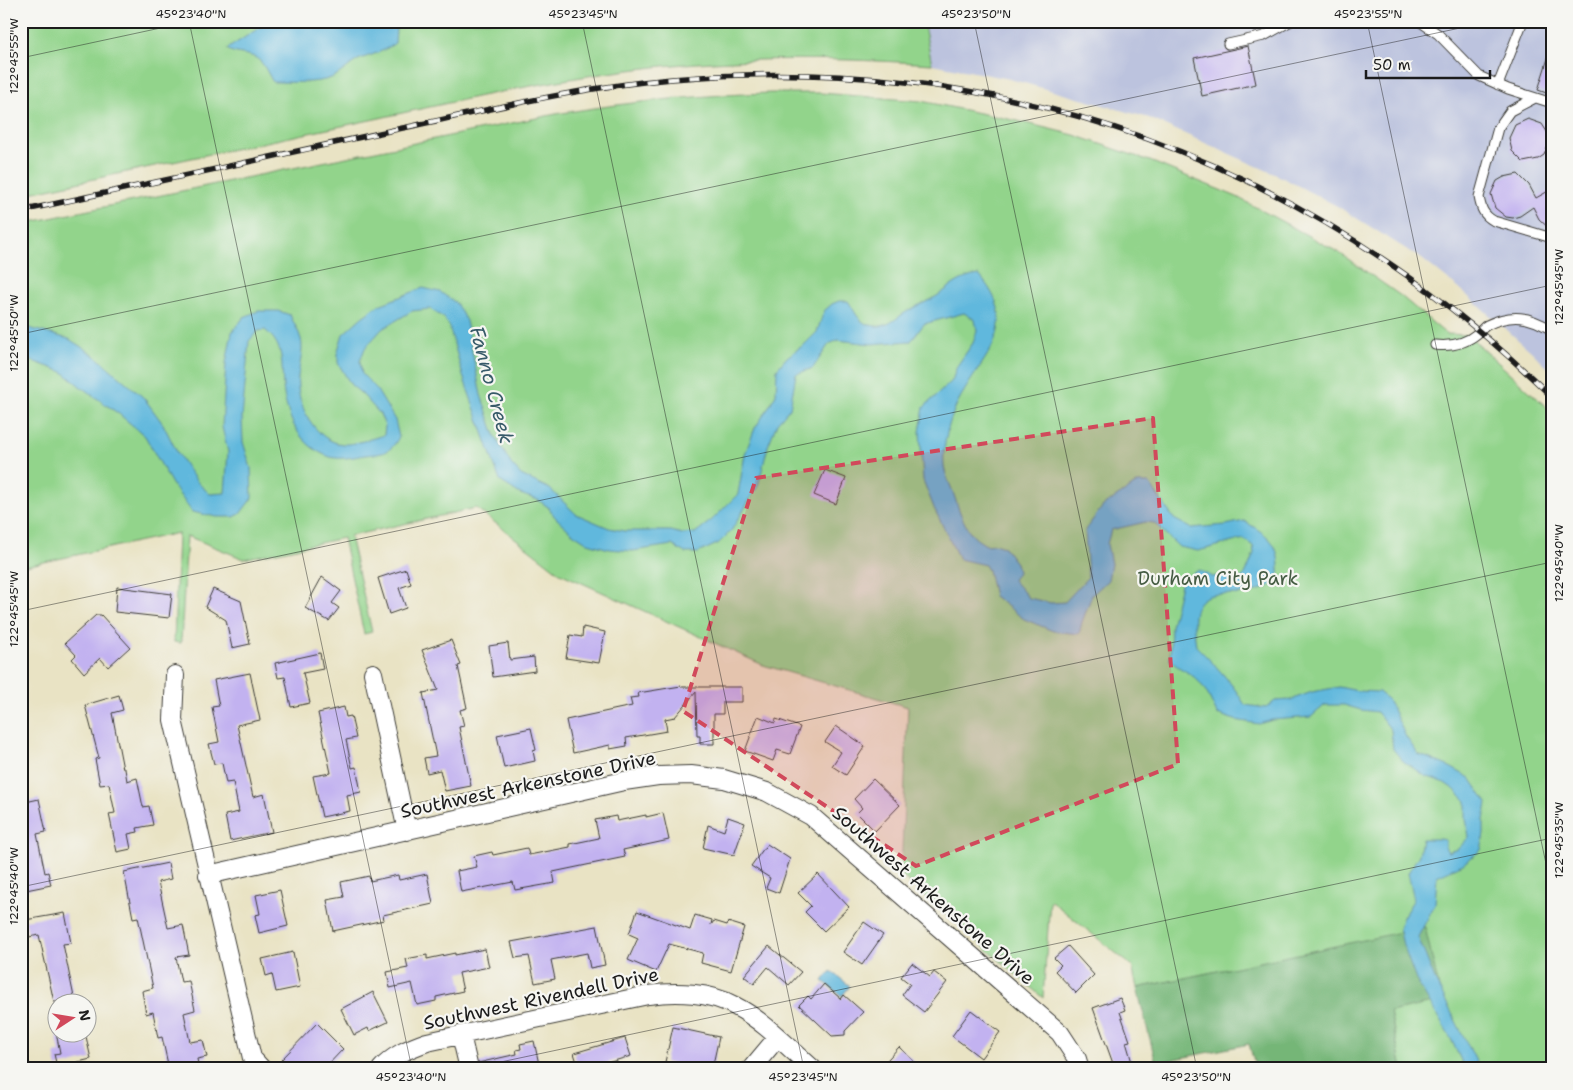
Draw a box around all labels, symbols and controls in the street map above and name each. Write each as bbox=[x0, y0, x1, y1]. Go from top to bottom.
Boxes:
text: 45°23'40"N bbox=[156, 6, 226, 22]
text: 45°23'45"N bbox=[548, 6, 618, 22]
text: 45°23'50"N bbox=[941, 6, 1011, 22]
text: 45°23'55"N bbox=[1334, 6, 1402, 22]
text: 122°45'55"W bbox=[6, 18, 22, 94]
scale bar bbox=[1366, 48, 1489, 80]
text: 50 m bbox=[1373, 55, 1411, 75]
text: 122°45'45"W bbox=[1551, 249, 1567, 325]
text: 122°45'50"W bbox=[6, 294, 22, 372]
water label: Fanno Creek bbox=[464, 323, 520, 447]
text: 122°45'40"W bbox=[1551, 524, 1567, 602]
park label: Durham City Park bbox=[1138, 566, 1299, 591]
text: 122°45'45"W bbox=[6, 571, 22, 647]
street label: Southwest Arkenstone Drive bbox=[398, 745, 658, 824]
street label: Southwest Arkenstone Drive bbox=[827, 800, 1040, 990]
text: 122°45'35"W bbox=[1551, 802, 1567, 878]
text: 122°45'40"W bbox=[6, 847, 22, 925]
street label: Southwest Rivendell Drive bbox=[421, 961, 661, 1036]
north arrow bbox=[48, 992, 98, 1042]
text: N bbox=[75, 1008, 95, 1023]
text: 45°23'40"N bbox=[376, 1069, 446, 1085]
text: 45°23'45"N bbox=[768, 1069, 838, 1085]
text: 45°23'50"N bbox=[1161, 1069, 1231, 1085]

